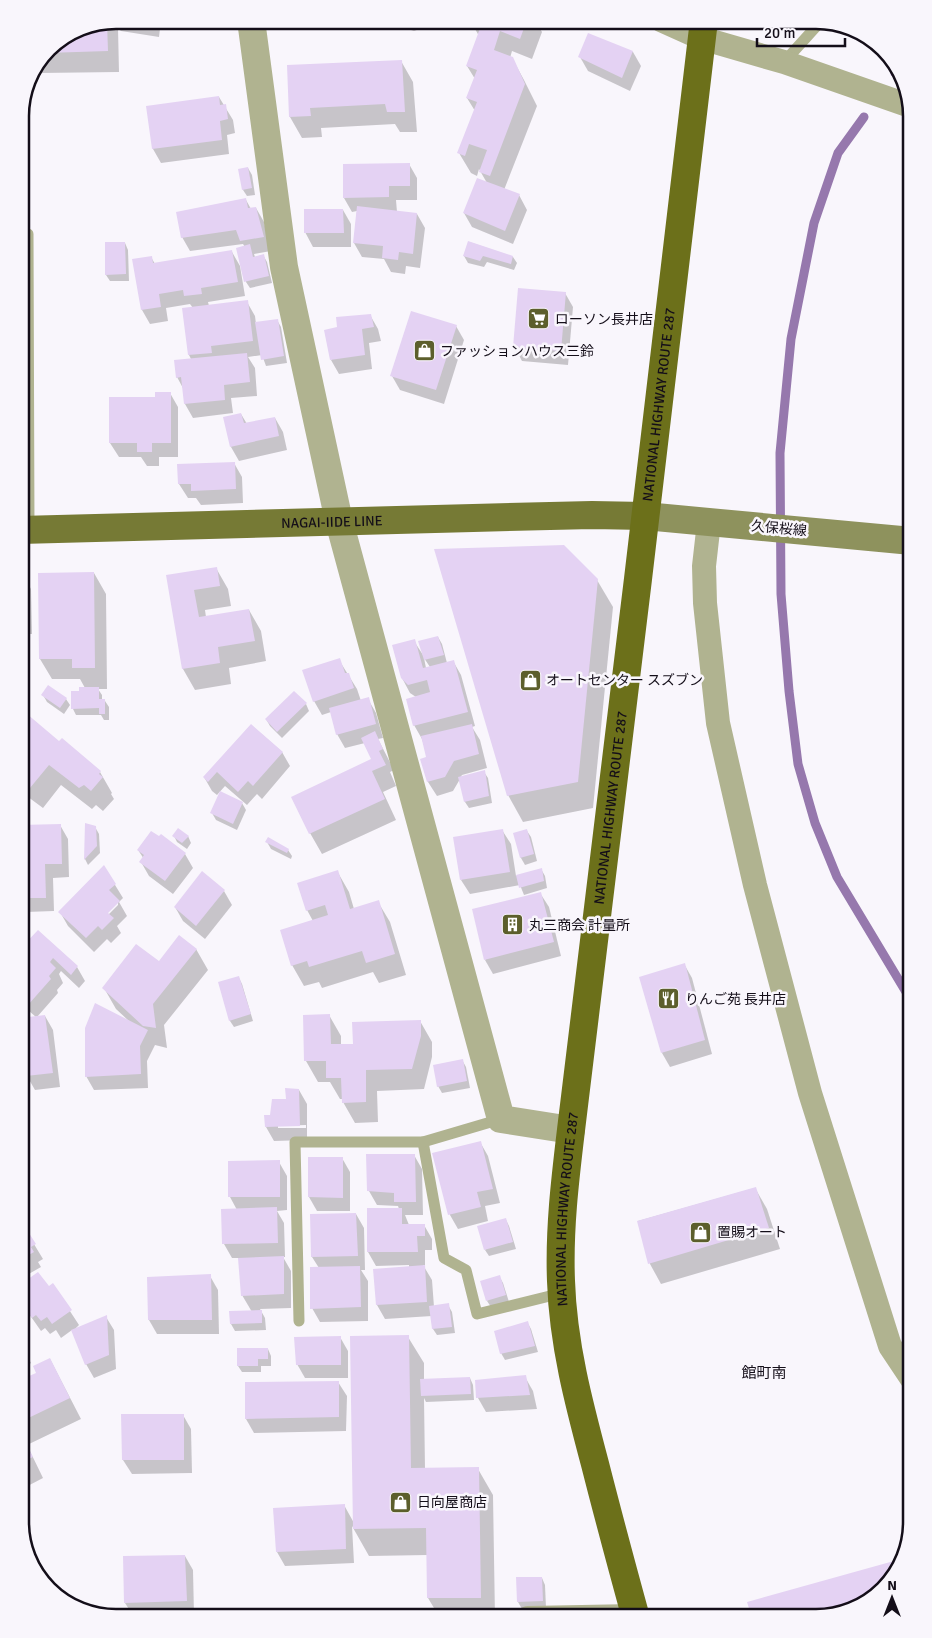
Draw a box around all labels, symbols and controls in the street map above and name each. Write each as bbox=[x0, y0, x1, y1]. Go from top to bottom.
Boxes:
scale bar bbox=[757, 15, 844, 47]
text: 20 m bbox=[764, 24, 795, 42]
supermarket icon: ローソン長井店 bbox=[527, 307, 551, 331]
street label: NATIONAL HIGHWAY ROUTE 287 bbox=[639, 307, 679, 502]
place label: ローソン長井店 bbox=[555, 311, 653, 328]
shop icon: ファッションハウス三鈴 bbox=[412, 339, 436, 363]
place label: ファッションハウス三鈴 bbox=[440, 343, 594, 360]
street label: NAGAI-IIDE LINE bbox=[281, 512, 383, 532]
street label: 久保桜線 bbox=[750, 518, 808, 539]
shop icon: オートセンター スズブン bbox=[518, 668, 542, 692]
place label: オートセンター スズブン bbox=[546, 672, 703, 689]
street label: NATIONAL HIGHWAY ROUTE 287 bbox=[590, 710, 631, 906]
building icon: 丸三商会 計量所 bbox=[501, 913, 525, 937]
place label: 丸三商会 計量所 bbox=[529, 917, 630, 934]
restaurant icon: りんご苑 長井店 bbox=[657, 987, 681, 1011]
place label: りんご苑 長井店 bbox=[685, 991, 786, 1008]
street label: NATIONAL HIGHWAY ROUTE 287 bbox=[553, 1111, 582, 1307]
shop icon: 置賜オート bbox=[689, 1220, 713, 1244]
place label: 置賜オート bbox=[717, 1224, 787, 1241]
district label: 館町南 bbox=[741, 1364, 787, 1382]
shop icon: 日向屋商店 bbox=[389, 1490, 413, 1514]
place label: 日向屋商店 bbox=[417, 1494, 487, 1511]
north arrow bbox=[867, 1573, 917, 1623]
text: N bbox=[887, 1577, 897, 1594]

